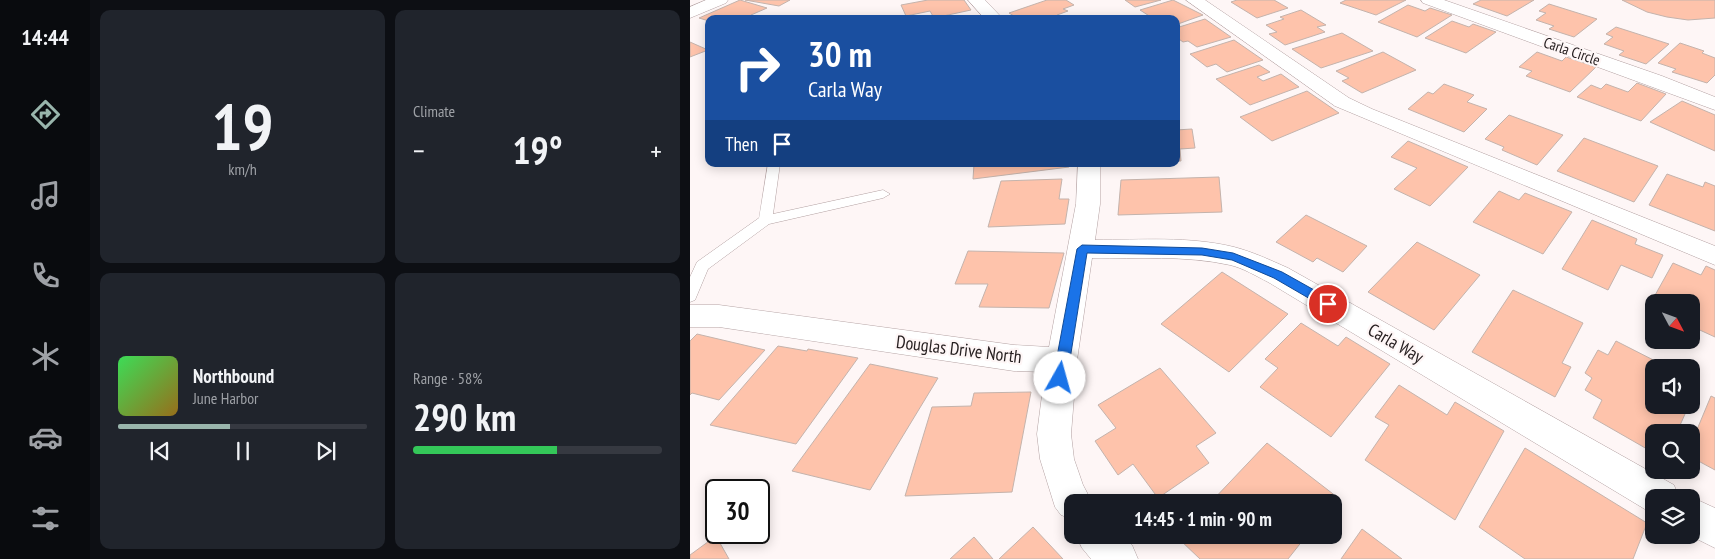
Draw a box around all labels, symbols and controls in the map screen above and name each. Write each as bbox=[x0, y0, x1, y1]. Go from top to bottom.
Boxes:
text: 14:44 bbox=[21, 23, 69, 51]
text: 30 m bbox=[808, 31, 872, 77]
street label: Carla Circle bbox=[1541, 32, 1603, 70]
icon: right bbox=[725, 35, 790, 100]
text: Carla Way bbox=[808, 75, 882, 103]
text: 19 bbox=[211, 84, 274, 168]
icon: directions bbox=[28, 97, 63, 132]
text: Climate bbox=[413, 101, 455, 121]
text: 19° bbox=[512, 125, 563, 174]
icon: arrive bbox=[768, 130, 796, 158]
text: − bbox=[413, 132, 425, 169]
text: + bbox=[650, 132, 662, 169]
text: Then bbox=[725, 132, 758, 156]
text: km/h bbox=[228, 159, 257, 179]
icon: music bbox=[28, 178, 63, 213]
icon: phone bbox=[28, 258, 63, 293]
pin bbox=[1307, 283, 1349, 325]
icon: arrive bbox=[1314, 290, 1342, 318]
north arrow bbox=[1645, 294, 1700, 349]
map controls bbox=[1645, 294, 1700, 544]
street label: Carla Way bbox=[1364, 318, 1428, 368]
street label: Douglas Drive North bbox=[895, 330, 1023, 368]
icon: climate bbox=[28, 339, 63, 374]
position arrow bbox=[1033, 351, 1085, 403]
button: sound bbox=[1645, 359, 1700, 414]
text: Northbound bbox=[193, 364, 274, 388]
text: Range · 58% bbox=[413, 368, 482, 388]
text: June Harbor bbox=[193, 388, 258, 408]
text: 290 km bbox=[413, 392, 516, 441]
icon: car bbox=[28, 420, 63, 455]
button: search bbox=[1645, 424, 1700, 479]
icon: previous bbox=[146, 437, 174, 465]
icon: pause bbox=[229, 437, 257, 465]
icon: next bbox=[312, 437, 340, 465]
speed limit sign: 30 bbox=[705, 479, 770, 544]
button: layers bbox=[1645, 489, 1700, 544]
icon: filters bbox=[28, 501, 63, 536]
text: 14:45 · 1 min · 90 m bbox=[1134, 507, 1272, 531]

